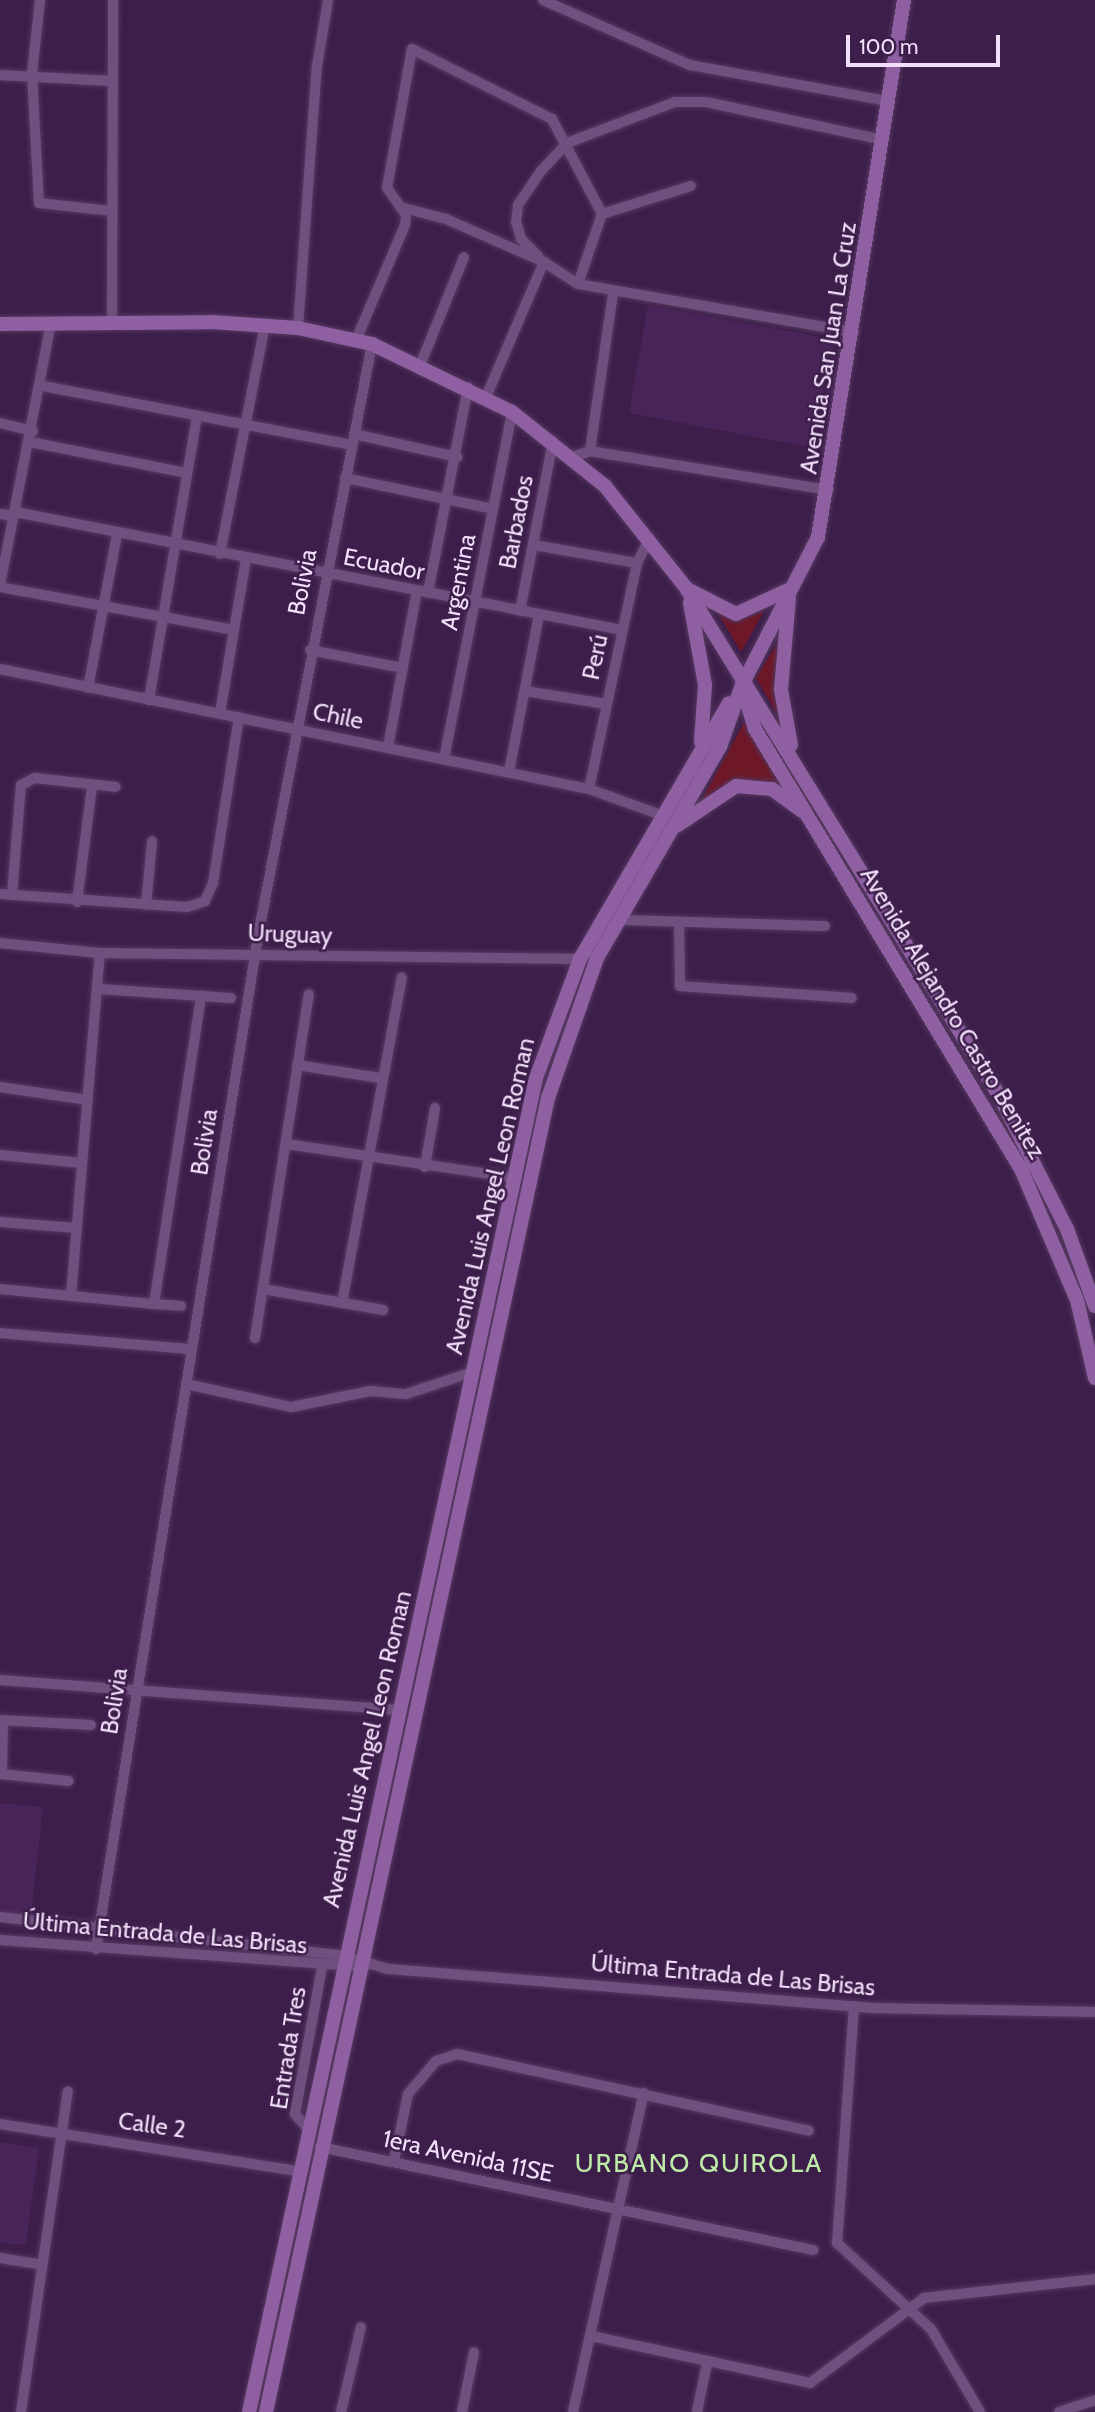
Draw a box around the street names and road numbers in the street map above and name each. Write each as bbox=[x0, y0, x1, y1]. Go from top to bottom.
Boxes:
street label: Avenida San Juan La Cruz bbox=[794, 220, 862, 476]
street label: Barbados bbox=[493, 473, 539, 571]
street label: Argentina bbox=[435, 531, 481, 633]
street label: Ecuador bbox=[341, 542, 427, 586]
street label: Bolivia bbox=[282, 547, 322, 617]
street label: Perú bbox=[576, 632, 614, 682]
street label: Chile bbox=[310, 697, 366, 735]
street label: Avenida Alejandro Castro Benitez bbox=[854, 862, 1052, 1164]
street label: Uruguay bbox=[247, 918, 333, 950]
street label: Avenida Luis Angel Leon Roman bbox=[440, 1035, 540, 1357]
street label: Bolivia bbox=[185, 1107, 223, 1177]
street label: Avenida Luis Angel Leon Roman bbox=[317, 1588, 417, 1910]
street label: Bolivia bbox=[95, 1666, 133, 1736]
street label: Última Entrada de Las Brisas bbox=[22, 1906, 308, 1960]
street label: Última Entrada de Las Brisas bbox=[590, 1948, 876, 2002]
street label: Entrada Tres bbox=[264, 1985, 312, 2111]
street label: Calle 2 bbox=[116, 2106, 188, 2144]
street label: 1era Avenida 11SE bbox=[380, 2124, 556, 2188]

